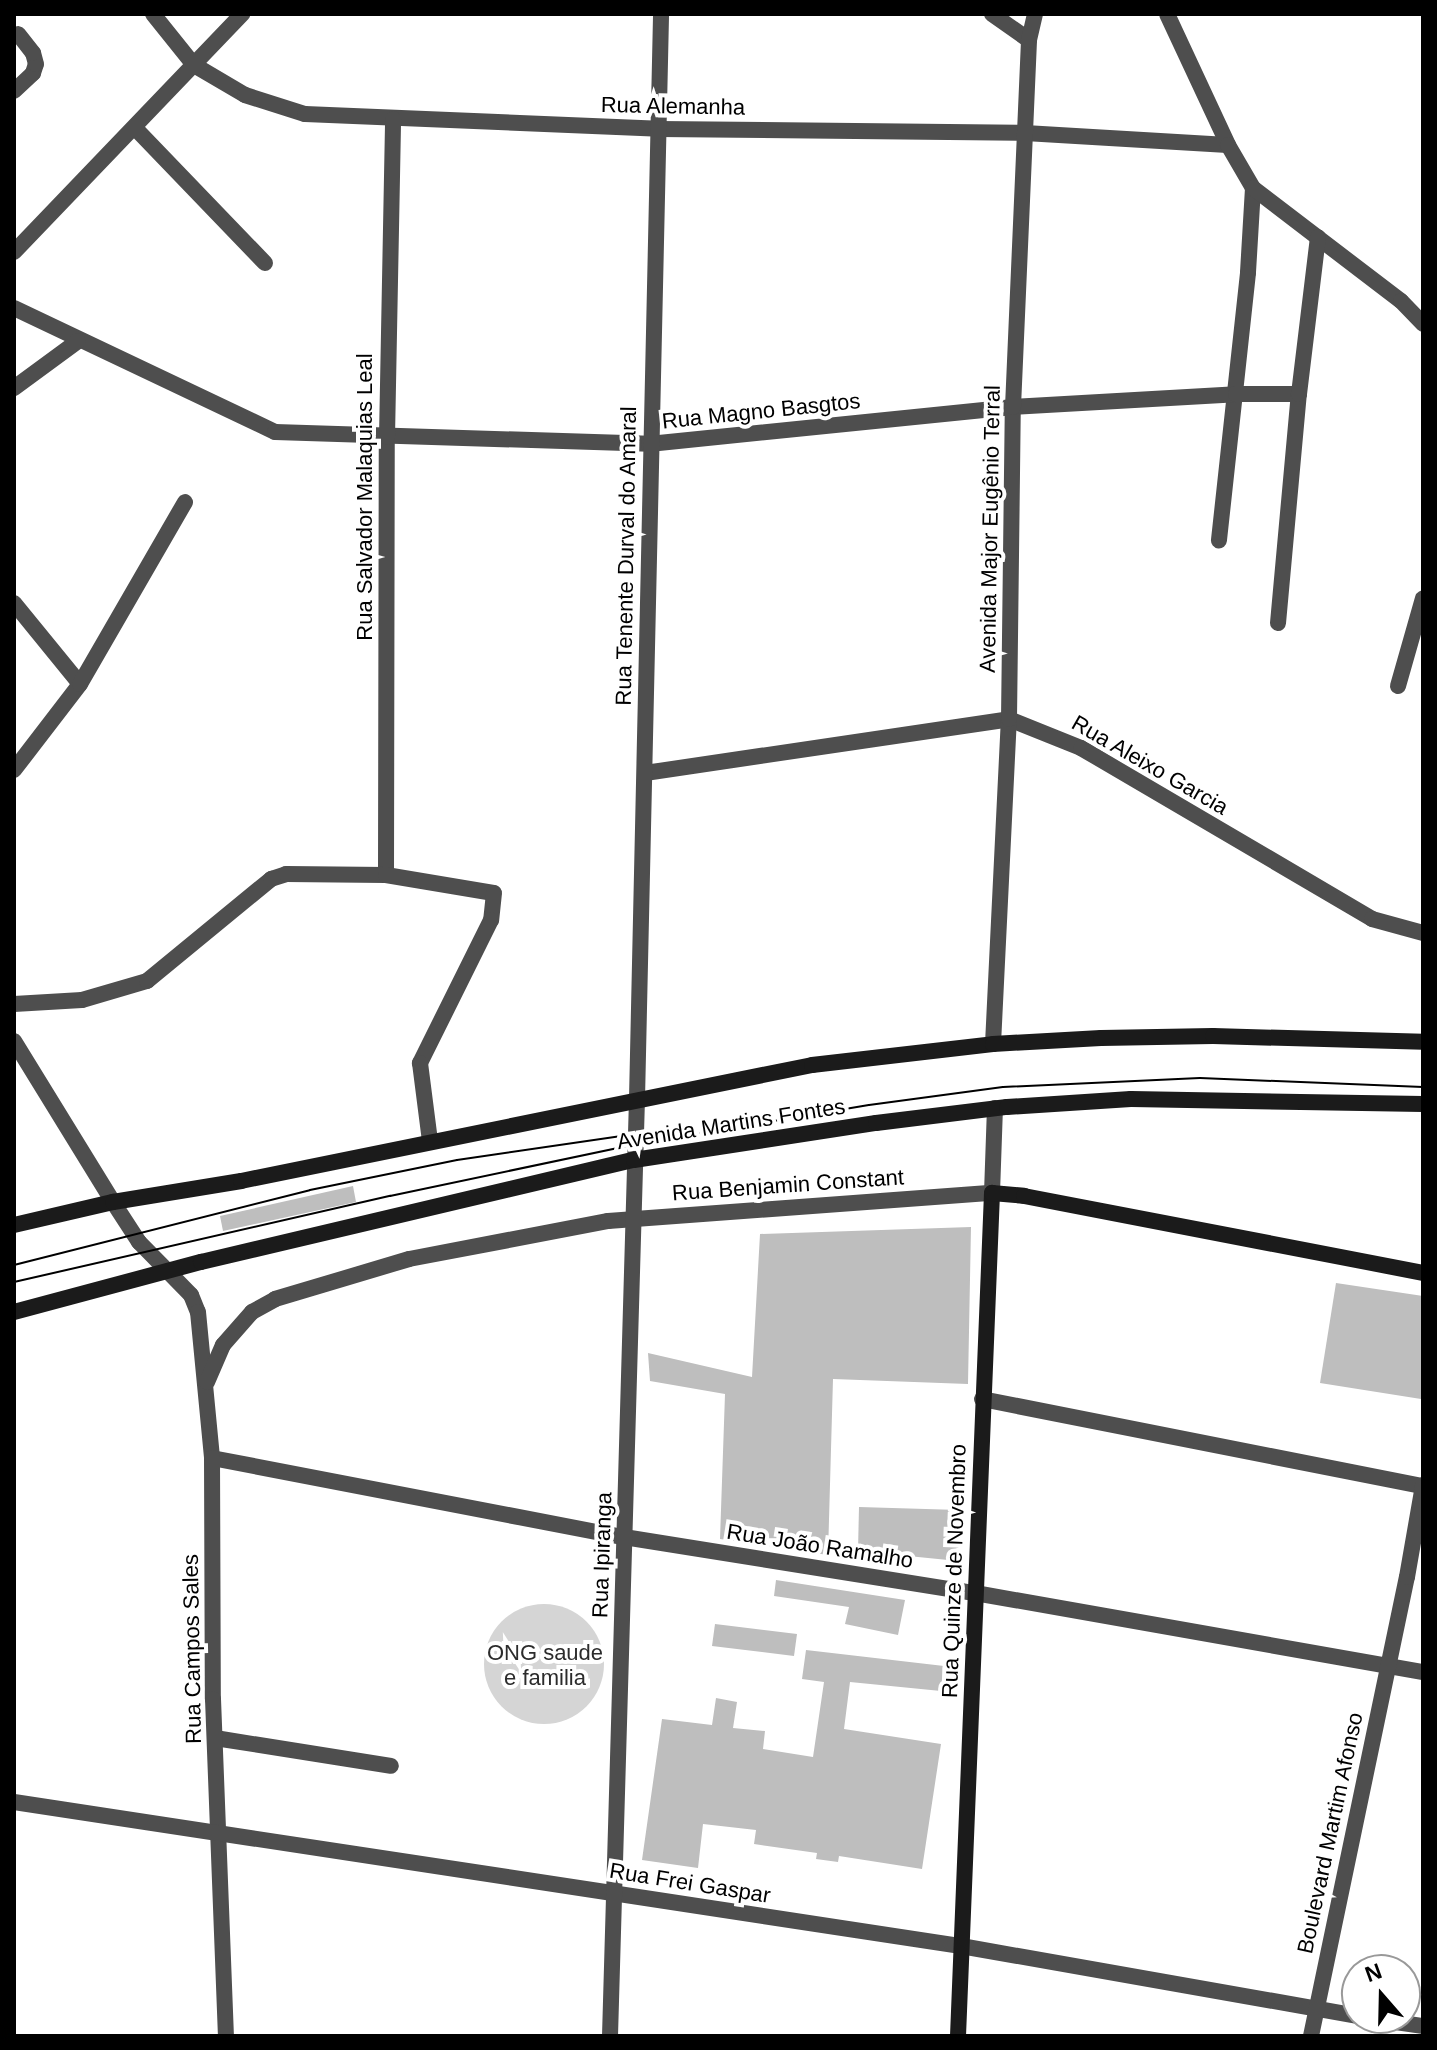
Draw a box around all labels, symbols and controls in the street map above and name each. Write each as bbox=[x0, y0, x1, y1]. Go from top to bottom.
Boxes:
street label: Rua Alemanha bbox=[600, 92, 746, 120]
street label: Rua Salvador Malaquias Leal bbox=[352, 353, 378, 641]
street label: Avenida Major Eugênio Terral bbox=[974, 385, 1006, 673]
street label: Rua Magno Basgtos bbox=[660, 387, 862, 435]
street label: Rua Tenente Durval do Amaral bbox=[610, 405, 642, 707]
street label: Rua Aleixo Garcia bbox=[1067, 709, 1233, 821]
street label: Avenida Martins Fontes bbox=[615, 1093, 847, 1155]
street label: Rua Benjamin Constant bbox=[671, 1164, 905, 1206]
street label: Rua Quinze de Novembro bbox=[936, 1443, 972, 1699]
street label: Rua Ipiranga bbox=[587, 1492, 617, 1618]
street label: Rua João Ramalho bbox=[725, 1518, 915, 1574]
street label: Rua Campos Sales bbox=[177, 1554, 207, 1744]
park label: ONG saude e familia bbox=[487, 1639, 603, 1690]
street label: Boulevard Martim Afonso bbox=[1291, 1709, 1369, 1957]
street label: Rua Frei Gaspar bbox=[608, 1857, 772, 1909]
north arrow bbox=[1341, 1954, 1421, 2034]
text: N bbox=[1362, 1958, 1385, 1987]

